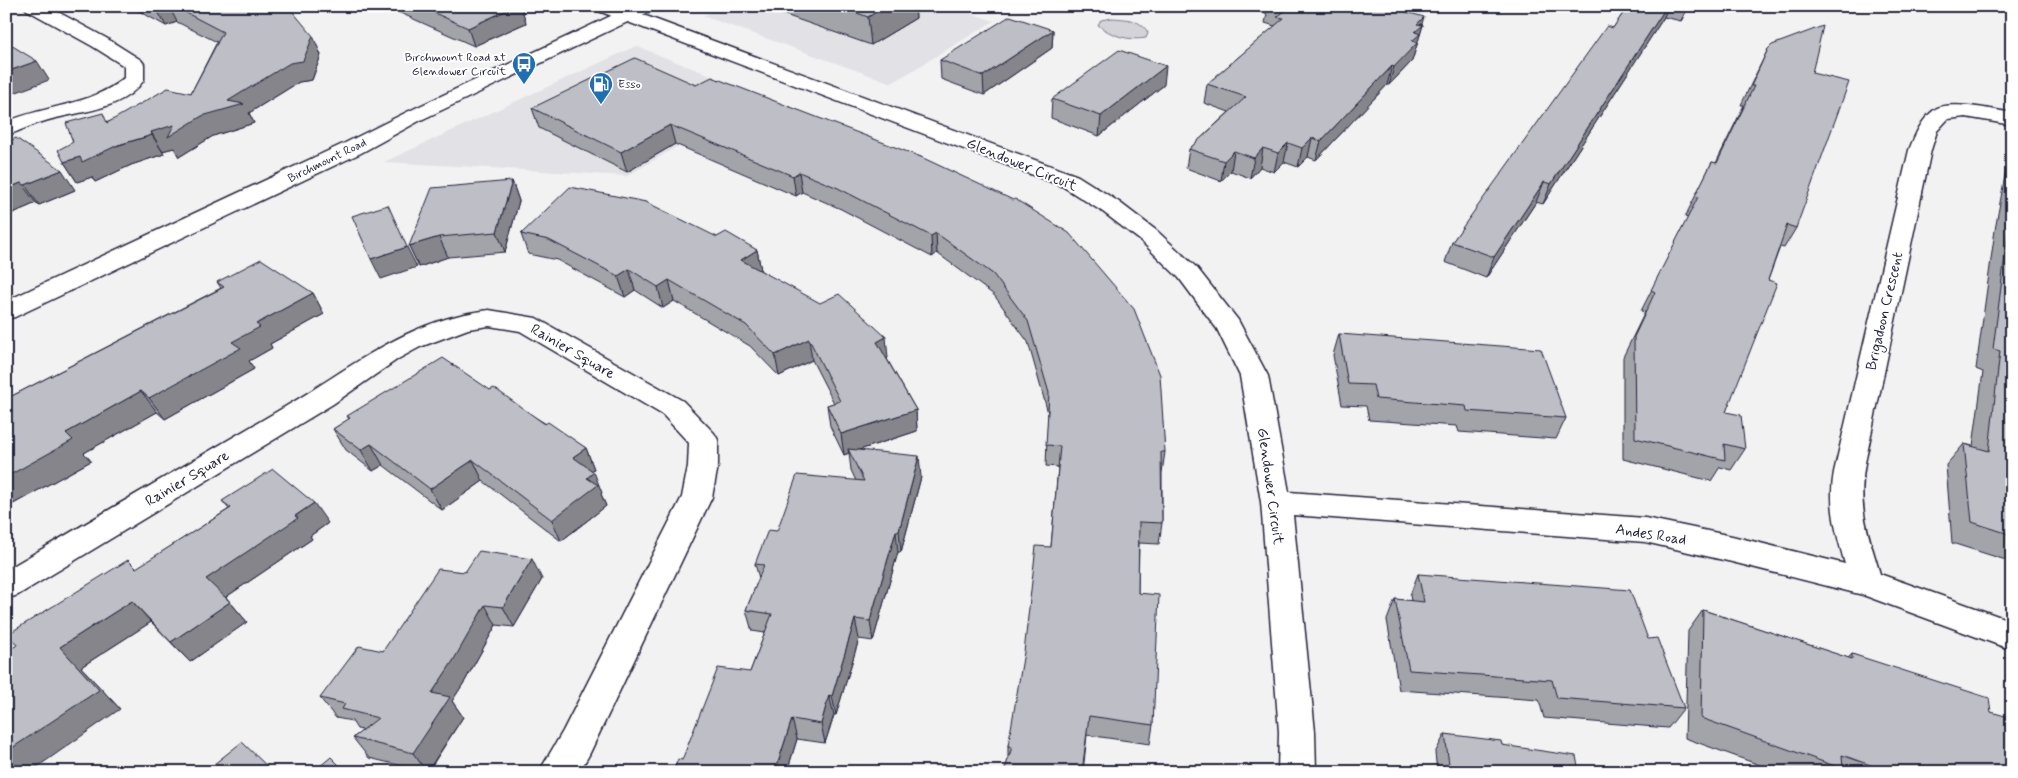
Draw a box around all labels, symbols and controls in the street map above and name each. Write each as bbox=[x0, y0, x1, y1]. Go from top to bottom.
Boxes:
place label: Birchmount Road at Glendower Circuit bbox=[405, 50, 506, 80]
bus stop icon: Birchmount Road at Glendower Circuit bbox=[511, 51, 537, 85]
fuel station icon: Esso bbox=[588, 71, 614, 105]
place label: Esso bbox=[618, 77, 641, 93]
street label: Glendower Circuit bbox=[963, 134, 1080, 196]
street label: Birchmount Road bbox=[285, 135, 369, 187]
street label: Brigadoon Crescent bbox=[1862, 250, 1909, 373]
street label: Rainier Square bbox=[527, 320, 618, 384]
street label: Glendower Circuit bbox=[1252, 426, 1288, 546]
street label: Rainier Square bbox=[142, 446, 233, 512]
street label: Andes Road bbox=[1614, 520, 1688, 550]

